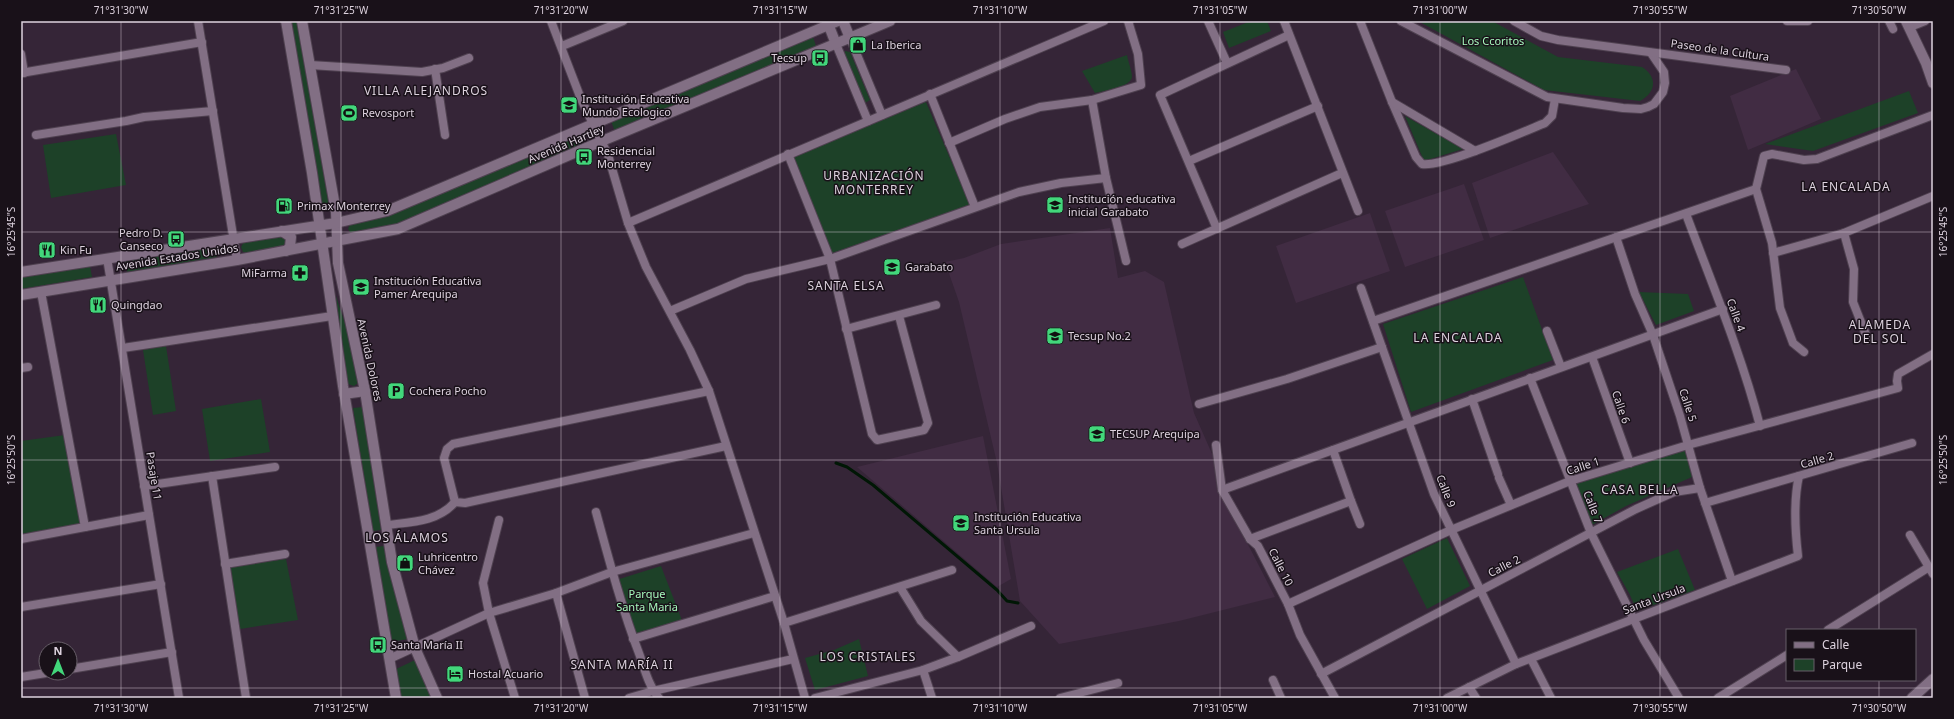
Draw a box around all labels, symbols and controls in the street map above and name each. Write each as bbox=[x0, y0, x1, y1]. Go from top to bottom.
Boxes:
text: 71°31'30"W bbox=[94, 3, 149, 17]
text: 71°31'25"W bbox=[314, 3, 369, 17]
text: 71°31'20"W bbox=[534, 3, 589, 17]
text: 71°31'15"W bbox=[753, 3, 808, 17]
text: 71°31'10"W bbox=[973, 3, 1028, 17]
text: 71°31'05"W bbox=[1193, 3, 1248, 17]
text: 71°31'00"W bbox=[1413, 3, 1468, 17]
text: 71°30'55"W bbox=[1633, 3, 1688, 17]
text: 71°30'50"W bbox=[1852, 3, 1907, 17]
park label: Los Ccoritos bbox=[1462, 33, 1524, 48]
shop icon: La Iberica bbox=[848, 35, 868, 55]
street label: Paseo de la Cultura bbox=[1670, 35, 1770, 64]
place label: La Iberica bbox=[871, 37, 921, 52]
bus stop icon: Tecsup bbox=[810, 48, 830, 68]
place label: Tecsup bbox=[771, 50, 807, 65]
district label: VILLA ALEJANDROS bbox=[364, 82, 488, 99]
place label: Institución Educativa Mundo Ecologico bbox=[582, 91, 690, 119]
school or university icon: Institución Educativa Mundo Ecologico bbox=[559, 95, 579, 115]
sports icon: Revosport bbox=[339, 103, 359, 123]
place label: Revosport bbox=[362, 105, 414, 120]
street label: Avenida Hartley bbox=[525, 121, 607, 166]
place label: Residencial Monterrey bbox=[597, 143, 655, 171]
bus stop icon: Residencial Monterrey bbox=[574, 147, 594, 167]
district label: URBANIZACIÓN MONTERREY bbox=[823, 167, 925, 198]
district label: LA ENCALADA bbox=[1801, 178, 1891, 195]
place label: Institución educativa inicial Garabato bbox=[1068, 191, 1176, 219]
school or university icon: Institución educativa inicial Garabato bbox=[1045, 195, 1065, 215]
fuel station icon: Primax Monterrey bbox=[274, 196, 294, 216]
place label: Primax Monterrey bbox=[297, 198, 391, 213]
text: 16°25'45"S bbox=[4, 206, 18, 257]
text: 16°25'45"S bbox=[1936, 206, 1950, 257]
place label: Pedro D. Canseco bbox=[119, 225, 163, 253]
bus stop icon: Pedro D. Canseco bbox=[166, 229, 186, 249]
street label: Avenida Estados Unidos bbox=[115, 239, 239, 274]
restaurant icon: Kin Fu bbox=[37, 240, 57, 260]
place label: Kin Fu bbox=[60, 242, 92, 257]
school or university icon: Garabato bbox=[882, 257, 902, 277]
place label: Garabato bbox=[905, 259, 954, 274]
pharmacy icon: MiFarma bbox=[290, 263, 310, 283]
place label: MiFarma bbox=[241, 265, 287, 280]
place label: Institución Educativa Pamer Arequipa bbox=[374, 273, 482, 301]
school or university icon: Institución Educativa Pamer Arequipa bbox=[351, 277, 371, 297]
district label: SANTA ELSA bbox=[807, 277, 885, 294]
restaurant icon: Quingdao bbox=[88, 295, 108, 315]
street label: Calle 4 bbox=[1724, 296, 1750, 334]
place label: Quingdao bbox=[111, 297, 163, 312]
district label: ALAMEDA DEL SOL bbox=[1849, 316, 1911, 347]
street label: Avenida Dolores bbox=[354, 317, 387, 403]
school or university icon: Tecsup No.2 bbox=[1045, 326, 1065, 346]
place label: Tecsup No.2 bbox=[1068, 328, 1131, 343]
district label: LA ENCALADA bbox=[1413, 329, 1503, 346]
parking icon: Cochera Pocho bbox=[386, 381, 406, 401]
place label: Cochera Pocho bbox=[409, 383, 487, 398]
street label: Calle 5 bbox=[1676, 386, 1701, 423]
street label: Calle 6 bbox=[1609, 388, 1634, 425]
school or university icon: TECSUP Arequipa bbox=[1087, 424, 1107, 444]
place label: TECSUP Arequipa bbox=[1110, 426, 1200, 441]
text: 16°25'50"S bbox=[4, 434, 18, 485]
text: 16°25'50"S bbox=[1936, 434, 1950, 485]
street label: Calle 2 bbox=[1798, 448, 1835, 471]
street label: Pasaje 11 bbox=[143, 451, 166, 501]
street label: Calle 1 bbox=[1564, 453, 1601, 478]
street label: Calle 9 bbox=[1433, 472, 1460, 509]
district label: CASA BELLA bbox=[1601, 481, 1679, 498]
street label: Calle 7 bbox=[1580, 488, 1607, 525]
place label: Institución Educativa Santa Ursula bbox=[974, 509, 1082, 537]
school or university icon: Institución Educativa Santa Ursula bbox=[951, 513, 971, 533]
district label: LOS ÁLAMOS bbox=[365, 529, 449, 546]
street label: Calle 10 bbox=[1266, 545, 1297, 588]
place label: Luhricentro Chávez bbox=[418, 549, 478, 577]
street label: Calle 2 bbox=[1485, 551, 1522, 580]
shop icon: Luhricentro Chávez bbox=[395, 553, 415, 573]
street label: Santa Ursula bbox=[1620, 580, 1687, 617]
park label: Parque Santa Maria bbox=[616, 586, 678, 614]
legend bbox=[1786, 629, 1916, 681]
bus stop icon: Santa María II bbox=[368, 635, 388, 655]
text: Calle bbox=[1822, 636, 1850, 653]
place label: Santa María II bbox=[391, 637, 463, 652]
north arrow bbox=[38, 641, 78, 681]
text: N bbox=[54, 643, 62, 658]
district label: LOS CRISTALES bbox=[820, 648, 916, 665]
district label: SANTA MARÍA II bbox=[570, 656, 674, 673]
text: Parque bbox=[1822, 656, 1863, 673]
hotel icon: Hostal Acuario bbox=[445, 664, 465, 684]
place label: Hostal Acuario bbox=[468, 666, 544, 681]
text: 71°31'30"W bbox=[94, 701, 149, 715]
text: 71°31'25"W bbox=[314, 701, 369, 715]
text: 71°31'20"W bbox=[534, 701, 589, 715]
text: 71°31'15"W bbox=[753, 701, 808, 715]
text: 71°31'10"W bbox=[973, 701, 1028, 715]
text: 71°31'05"W bbox=[1193, 701, 1248, 715]
text: 71°31'00"W bbox=[1413, 701, 1468, 715]
text: 71°30'55"W bbox=[1633, 701, 1688, 715]
text: 71°30'50"W bbox=[1852, 701, 1907, 715]

